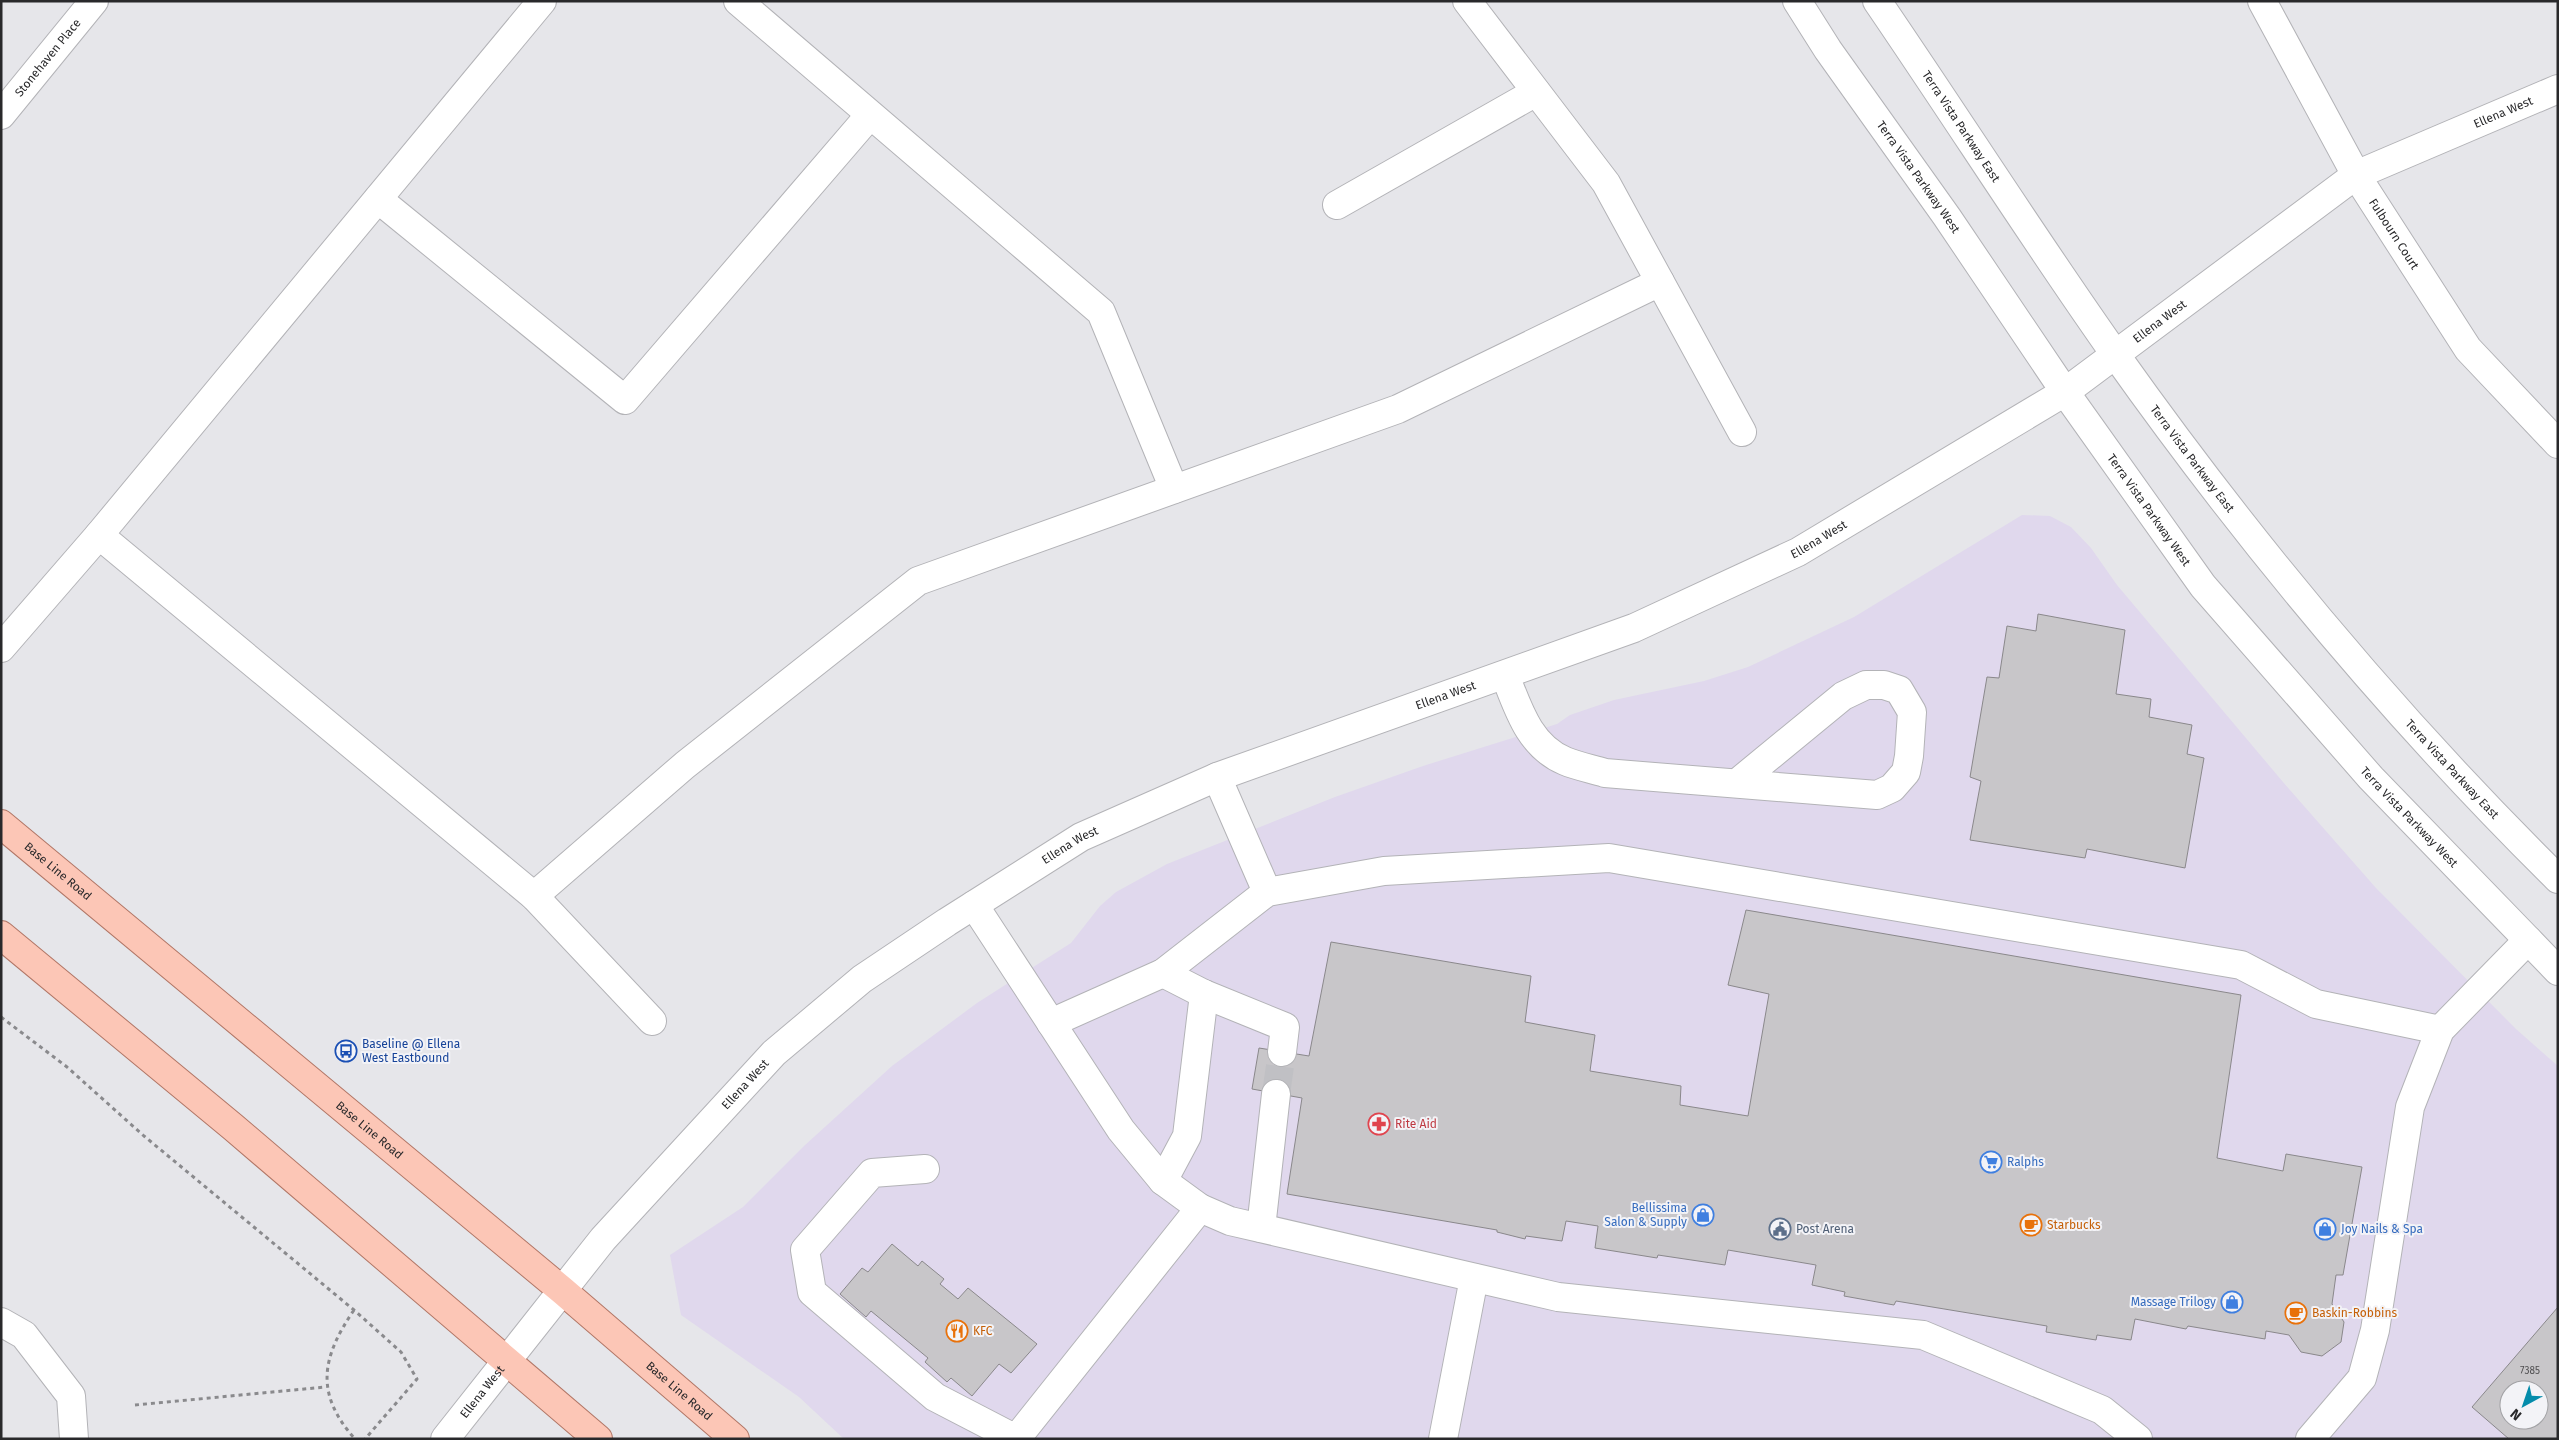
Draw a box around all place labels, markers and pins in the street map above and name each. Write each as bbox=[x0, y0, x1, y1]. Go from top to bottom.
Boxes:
place label: Baseline @ Ellena West Eastbound bbox=[362, 1037, 460, 1065]
bus stop icon: Baseline @ Ellena West Eastbound bbox=[334, 1039, 358, 1063]
pharmacy icon: Rite Aid bbox=[1367, 1112, 1391, 1136]
place label: Rite Aid bbox=[1395, 1117, 1437, 1131]
supermarket icon: Ralphs bbox=[1979, 1150, 2003, 1174]
place label: Ralphs bbox=[2007, 1155, 2044, 1169]
place label: Bellissima Salon & Supply bbox=[1604, 1201, 1687, 1229]
shop icon: Bellissima Salon & Supply bbox=[1691, 1203, 1715, 1227]
cafe icon: Starbucks bbox=[2019, 1213, 2043, 1237]
public building icon: Post Arena bbox=[1768, 1217, 1792, 1241]
shop icon: Joy Nails & Spa bbox=[2313, 1217, 2337, 1241]
place label: Starbucks bbox=[2047, 1218, 2101, 1232]
place label: Post Arena bbox=[1796, 1222, 1854, 1236]
place label: Joy Nails & Spa bbox=[2341, 1222, 2423, 1236]
shop icon: Massage Trilogy bbox=[2220, 1290, 2244, 1314]
place label: Massage Trilogy bbox=[2131, 1295, 2216, 1309]
cafe icon: Baskin-Robbins bbox=[2284, 1301, 2308, 1325]
place label: Baskin-Robbins bbox=[2312, 1306, 2397, 1320]
restaurant icon: KFC bbox=[945, 1319, 969, 1343]
place label: KFC bbox=[973, 1324, 993, 1338]

